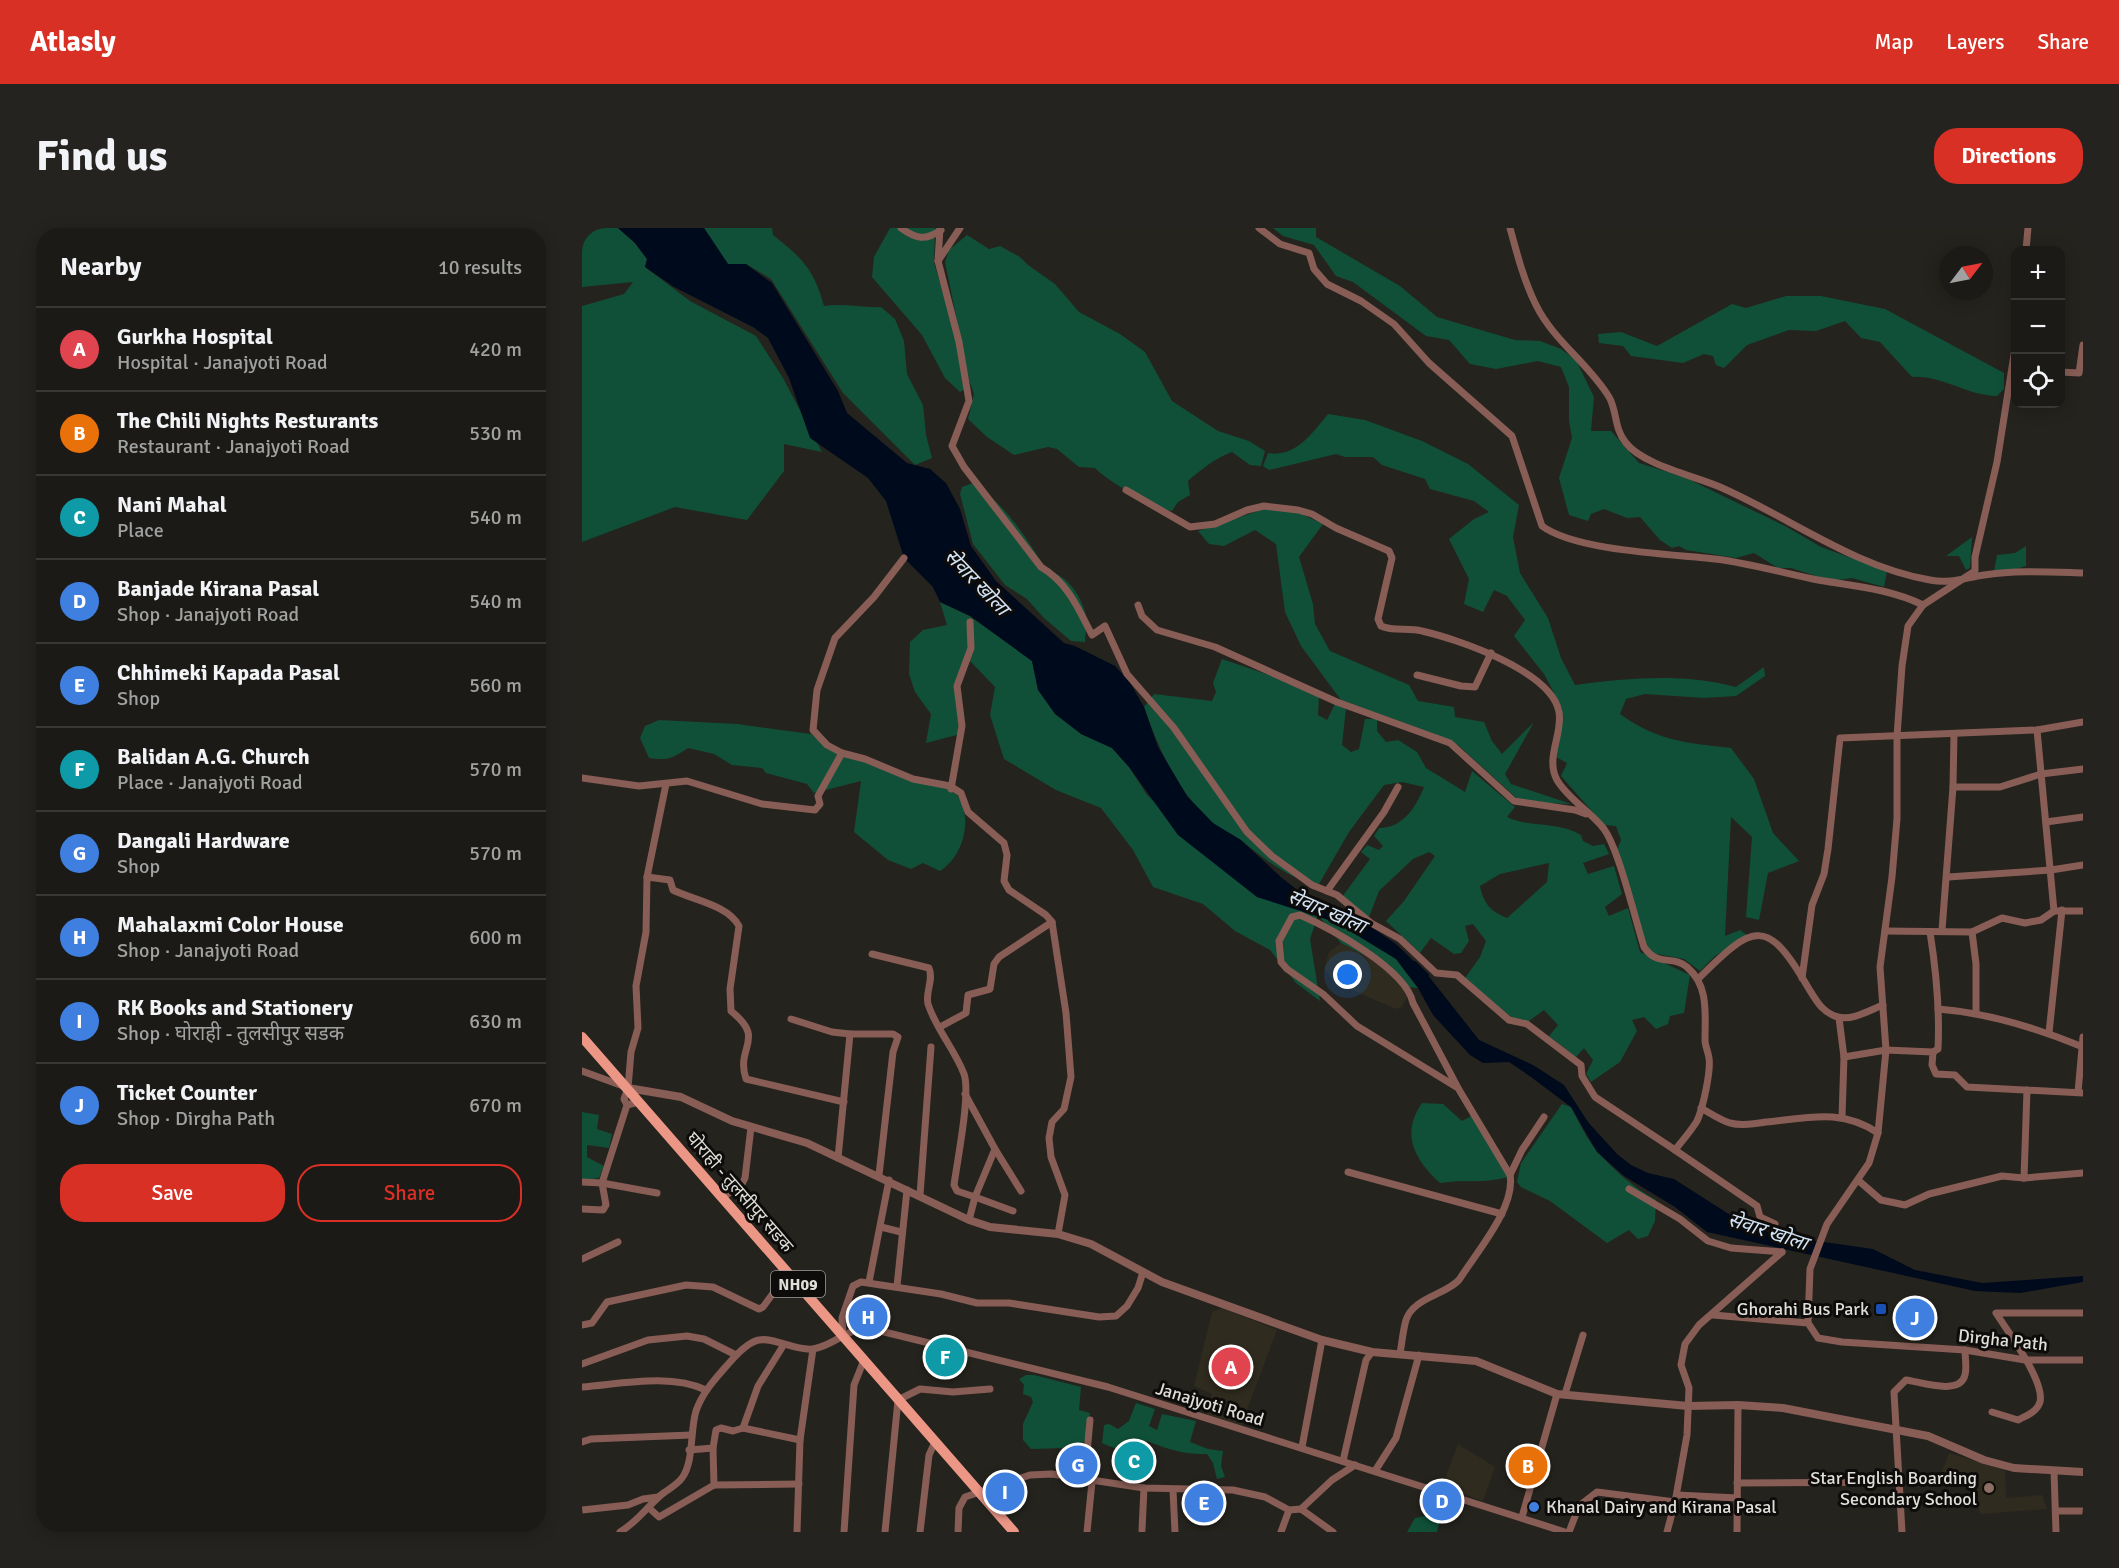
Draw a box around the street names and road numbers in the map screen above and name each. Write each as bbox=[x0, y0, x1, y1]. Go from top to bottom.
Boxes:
street label: घोराही - तुलसीपुर सडक bbox=[681, 1127, 799, 1258]
road number: NH09 bbox=[771, 1271, 825, 1297]
street label: Dirgha Path bbox=[1957, 1324, 2049, 1356]
street label: Janajyoti Road bbox=[1153, 1377, 1267, 1431]

